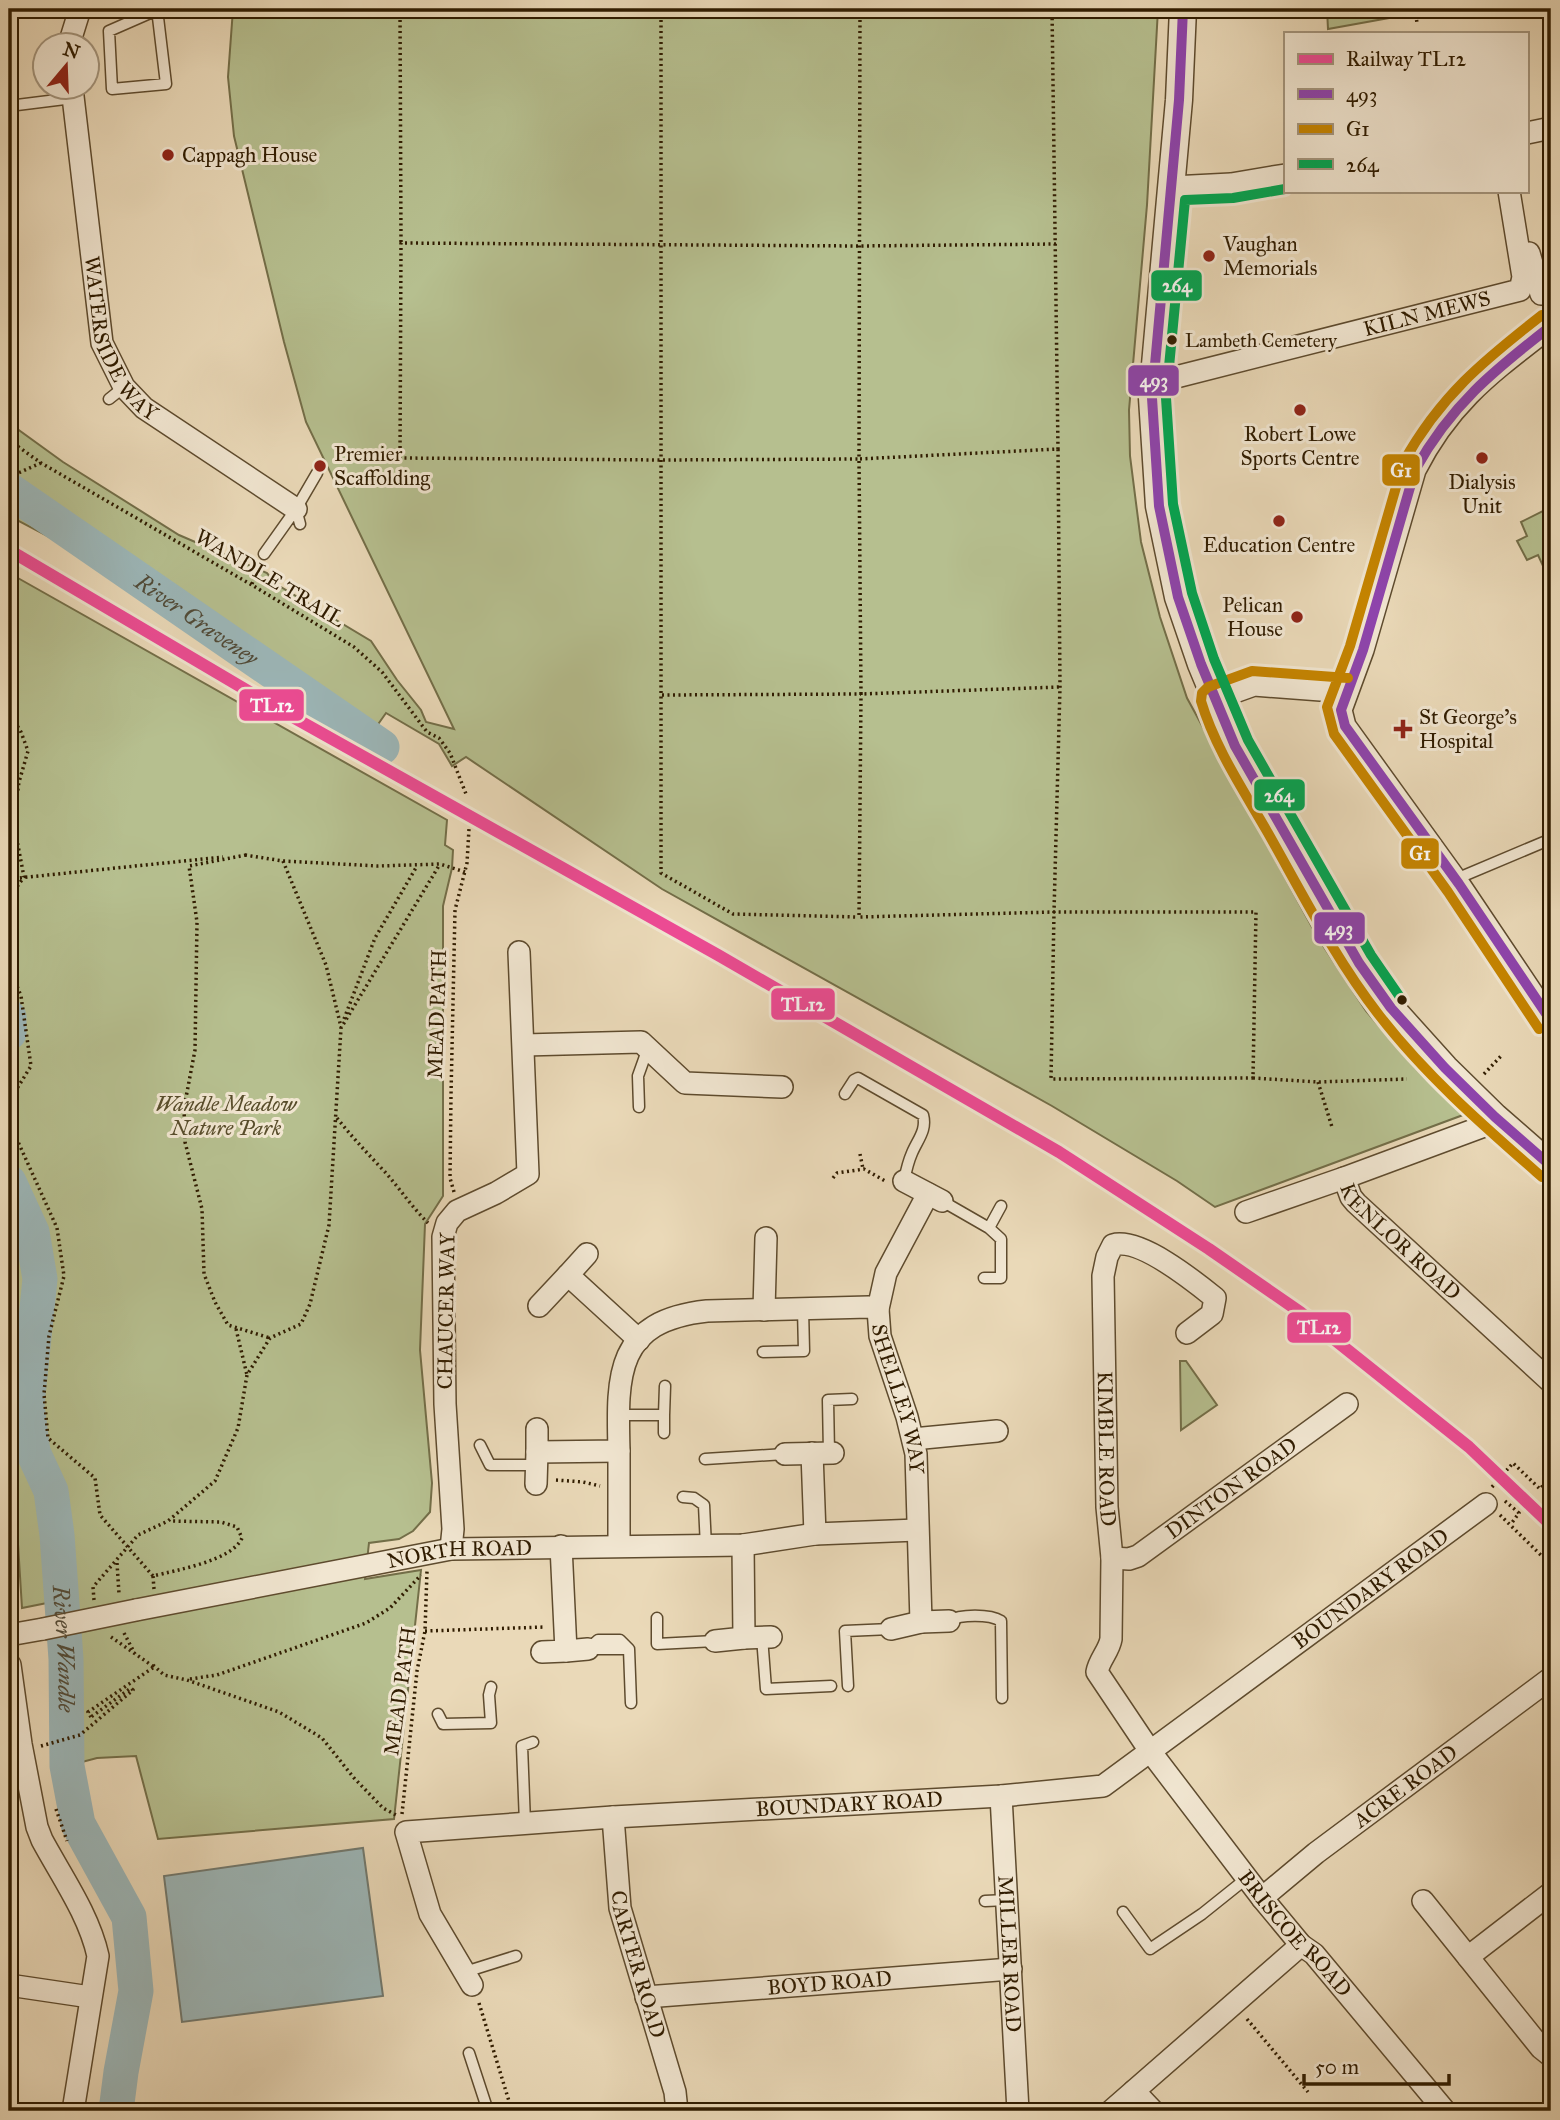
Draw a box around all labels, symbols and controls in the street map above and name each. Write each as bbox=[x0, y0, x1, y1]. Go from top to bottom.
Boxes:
north arrow bbox=[32, 32, 102, 102]
legend bbox=[1284, 32, 1528, 192]
text: N bbox=[60, 37, 83, 64]
text: Railway TL12 bbox=[1346, 46, 1467, 72]
text: 493 bbox=[1346, 82, 1377, 108]
text: G1 bbox=[1346, 116, 1370, 142]
place label: Cappagh House bbox=[182, 142, 318, 168]
marker: Cappagh House bbox=[160, 147, 176, 163]
text: 264 bbox=[1346, 152, 1380, 178]
place label: Vaughan Memorials bbox=[1222, 231, 1317, 281]
marker: Vaughan Memorials bbox=[1201, 248, 1217, 264]
street label: WATERSIDE WAY bbox=[79, 254, 163, 427]
line badge: 264 bbox=[1150, 269, 1203, 302]
text: 264 bbox=[1162, 274, 1193, 298]
street label: KILN MEWS bbox=[1361, 285, 1493, 342]
place label: Lambeth Cemetery bbox=[1185, 329, 1338, 352]
marker: Lambeth Cemetery bbox=[1165, 333, 1179, 347]
line badge: 493 bbox=[1127, 364, 1180, 397]
text: 493 bbox=[1140, 369, 1168, 393]
marker: Robert Lowe Sports Centre bbox=[1292, 402, 1308, 418]
place label: Robert Lowe Sports Centre bbox=[1241, 421, 1360, 471]
place label: Premier Scaffolding bbox=[334, 441, 430, 491]
marker: Dialysis Unit bbox=[1474, 450, 1490, 466]
line badge: G1 bbox=[1381, 453, 1421, 487]
marker: Premier Scaffolding bbox=[312, 458, 328, 474]
text: G1 bbox=[1390, 459, 1412, 482]
place label: Dialysis Unit bbox=[1448, 469, 1516, 519]
marker: Education Centre bbox=[1271, 513, 1287, 529]
street label: WANDLE TRAIL bbox=[190, 523, 350, 633]
place label: Education Centre bbox=[1203, 532, 1355, 558]
water label: River Graveney bbox=[129, 567, 265, 672]
place label: Pelican House bbox=[1222, 592, 1283, 642]
marker: Pelican House bbox=[1289, 609, 1305, 625]
line badge: TL12 bbox=[238, 688, 305, 722]
text: TL12 bbox=[249, 694, 295, 717]
place label: St George's Hospital bbox=[1419, 704, 1517, 754]
marker: St George's Hospital bbox=[1393, 719, 1413, 739]
line badge: 264 bbox=[1253, 778, 1306, 812]
text: 264 bbox=[1264, 784, 1295, 808]
line badge: G1 bbox=[1400, 837, 1440, 870]
text: G1 bbox=[1409, 842, 1431, 865]
line badge: 493 bbox=[1313, 911, 1366, 945]
text: 493 bbox=[1325, 917, 1353, 941]
street label: MEAD PATH bbox=[422, 949, 452, 1079]
line badge: TL12 bbox=[770, 987, 836, 1021]
text: TL12 bbox=[780, 993, 826, 1016]
unlabelled marker bbox=[1395, 993, 1409, 1007]
park label: Wandle Meadow Nature Park bbox=[155, 1091, 298, 1141]
street label: KENLOR ROAD bbox=[1334, 1180, 1466, 1306]
street label: CHAUCER WAY bbox=[432, 1232, 460, 1390]
line badge: TL12 bbox=[1286, 1311, 1352, 1344]
text: TL12 bbox=[1296, 1316, 1342, 1339]
street label: SHELLEY WAY bbox=[866, 1323, 930, 1475]
street label: KIMBLE ROAD bbox=[1092, 1371, 1122, 1527]
street label: DINTON ROAD bbox=[1160, 1432, 1302, 1545]
street label: BOUNDARY ROAD bbox=[1288, 1523, 1454, 1655]
street label: NORTH ROAD bbox=[385, 1535, 532, 1574]
water label: River Wandle bbox=[47, 1583, 81, 1713]
street label: MEAD PATH bbox=[378, 1625, 422, 1757]
street label: ACRE ROAD bbox=[1348, 1739, 1463, 1834]
street label: BOUNDARY ROAD bbox=[755, 1786, 943, 1822]
street label: BRISCOE ROAD bbox=[1233, 1865, 1357, 2002]
street label: MILLER ROAD bbox=[992, 1875, 1027, 2033]
street label: CARTER ROAD bbox=[606, 1890, 671, 2041]
street label: BOYD ROAD bbox=[766, 1965, 893, 2001]
scale bar bbox=[1304, 2043, 1450, 2087]
text: 50 m bbox=[1315, 2054, 1360, 2080]

